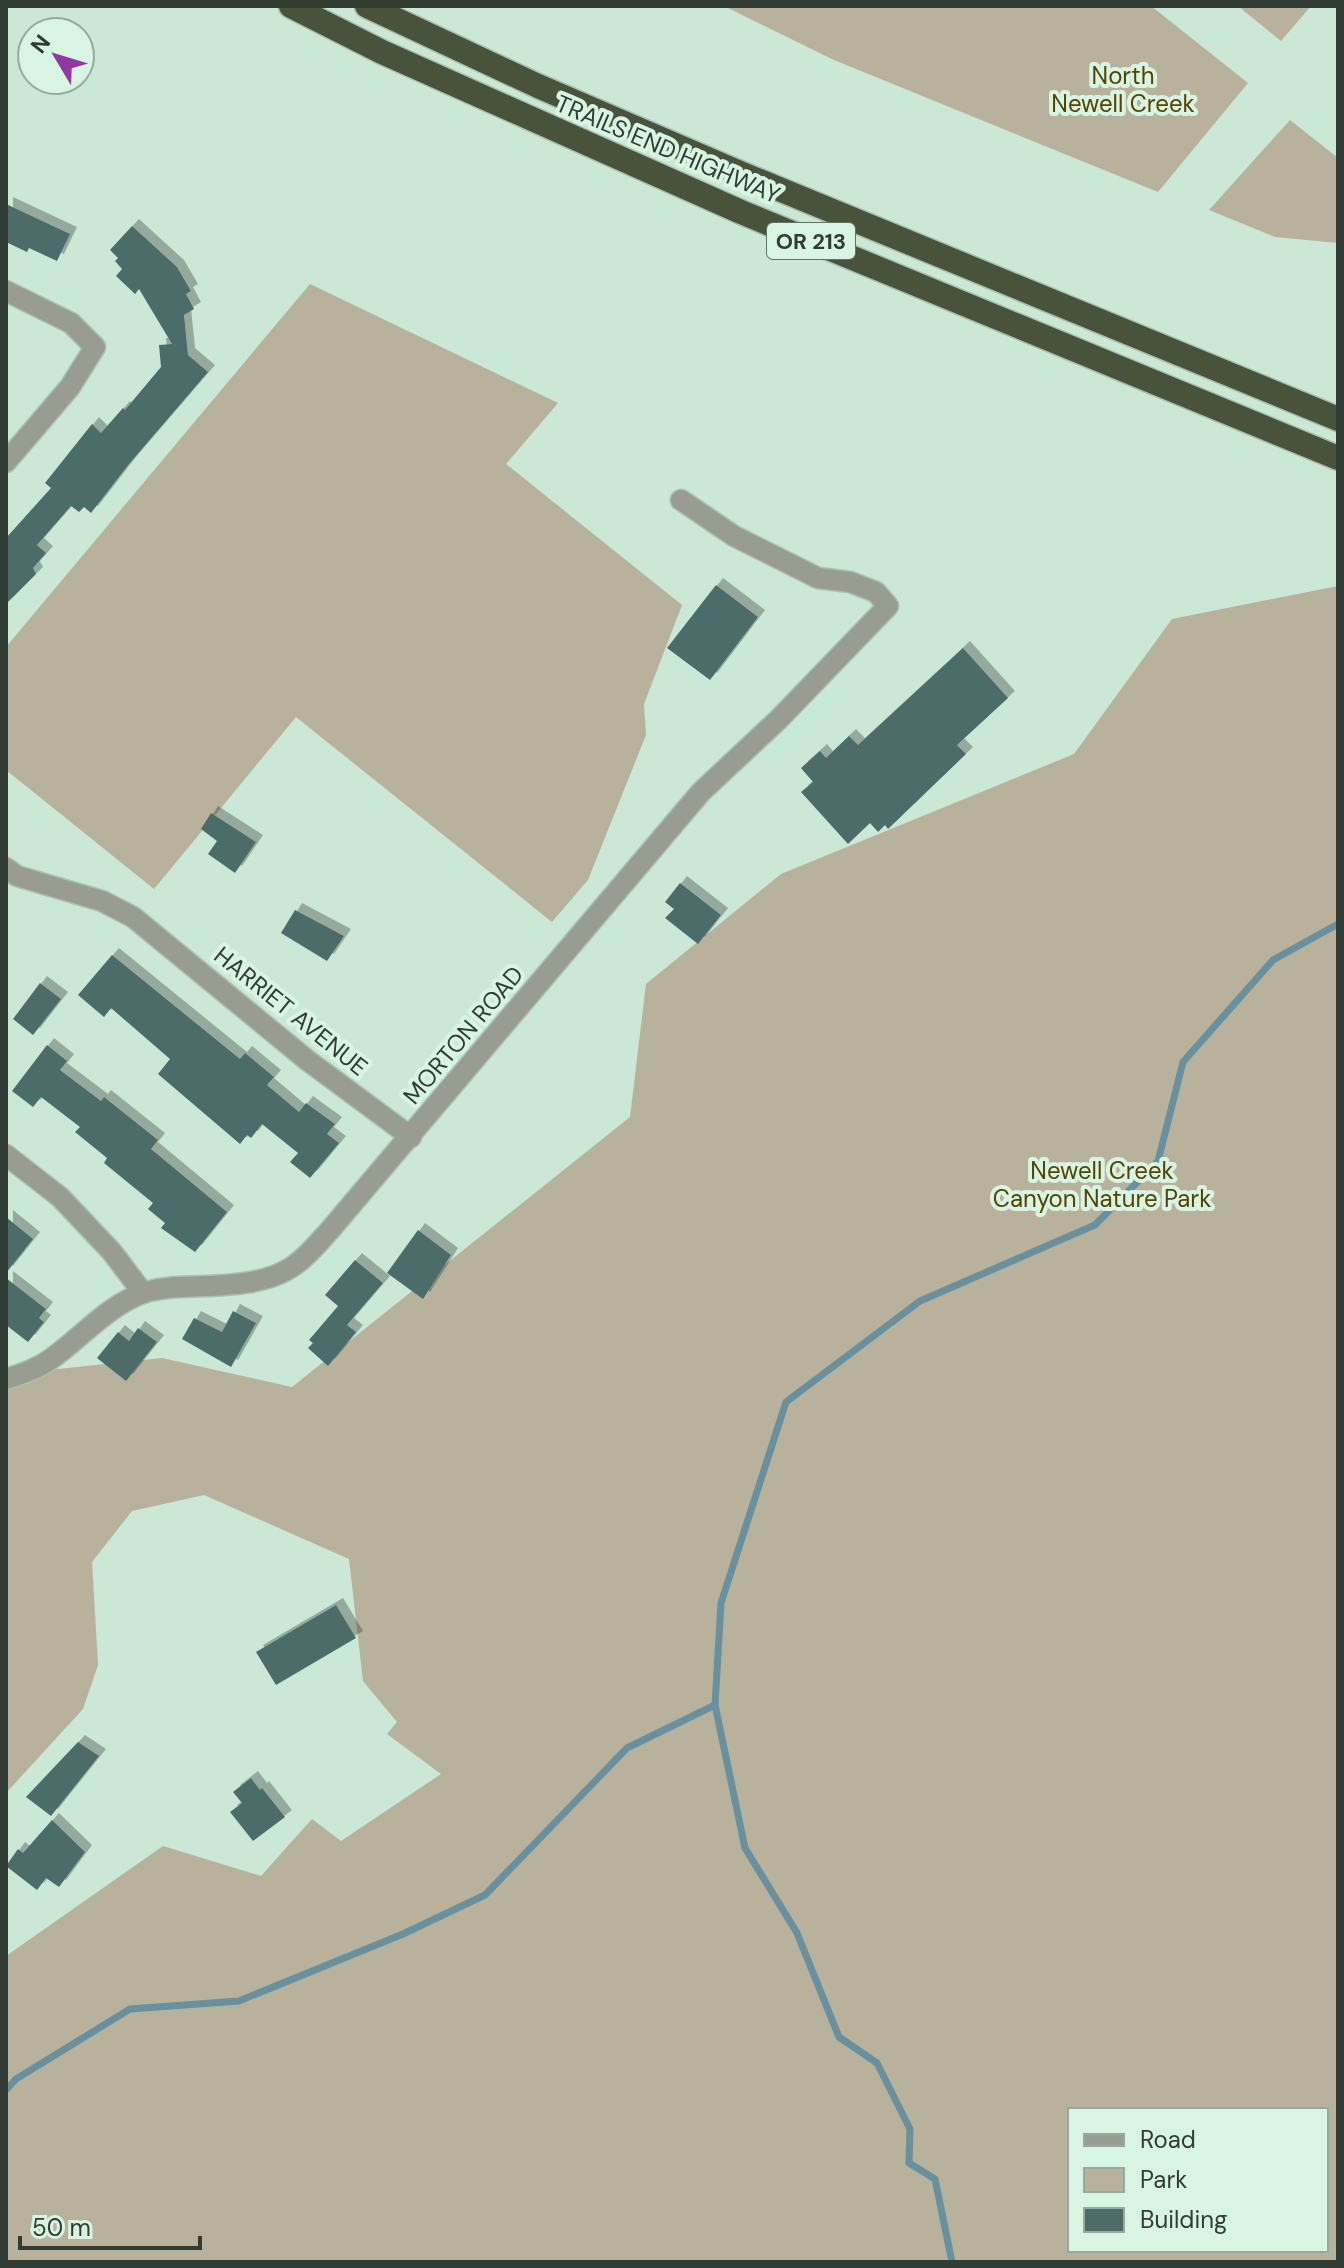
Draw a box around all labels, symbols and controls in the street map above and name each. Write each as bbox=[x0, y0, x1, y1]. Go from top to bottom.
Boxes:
north arrow bbox=[16, 16, 96, 96]
text: N bbox=[24, 29, 57, 59]
park label: North Newell Creek bbox=[1051, 60, 1195, 119]
street label: TRAILS END HIGHWAY bbox=[551, 88, 785, 210]
road number: OR 213 bbox=[767, 223, 855, 259]
street label: HARRIET AVENUE bbox=[208, 940, 374, 1082]
street label: MORTON ROAD bbox=[396, 959, 530, 1111]
park label: Newell Creek Canyon Nature Park bbox=[993, 1155, 1211, 1214]
legend bbox=[1068, 2108, 1328, 2252]
text: Road bbox=[1140, 2124, 1196, 2155]
text: Park bbox=[1140, 2164, 1187, 2195]
scale bar bbox=[20, 2200, 200, 2250]
text: Building bbox=[1140, 2204, 1227, 2235]
text: 50 m bbox=[32, 2212, 91, 2243]

